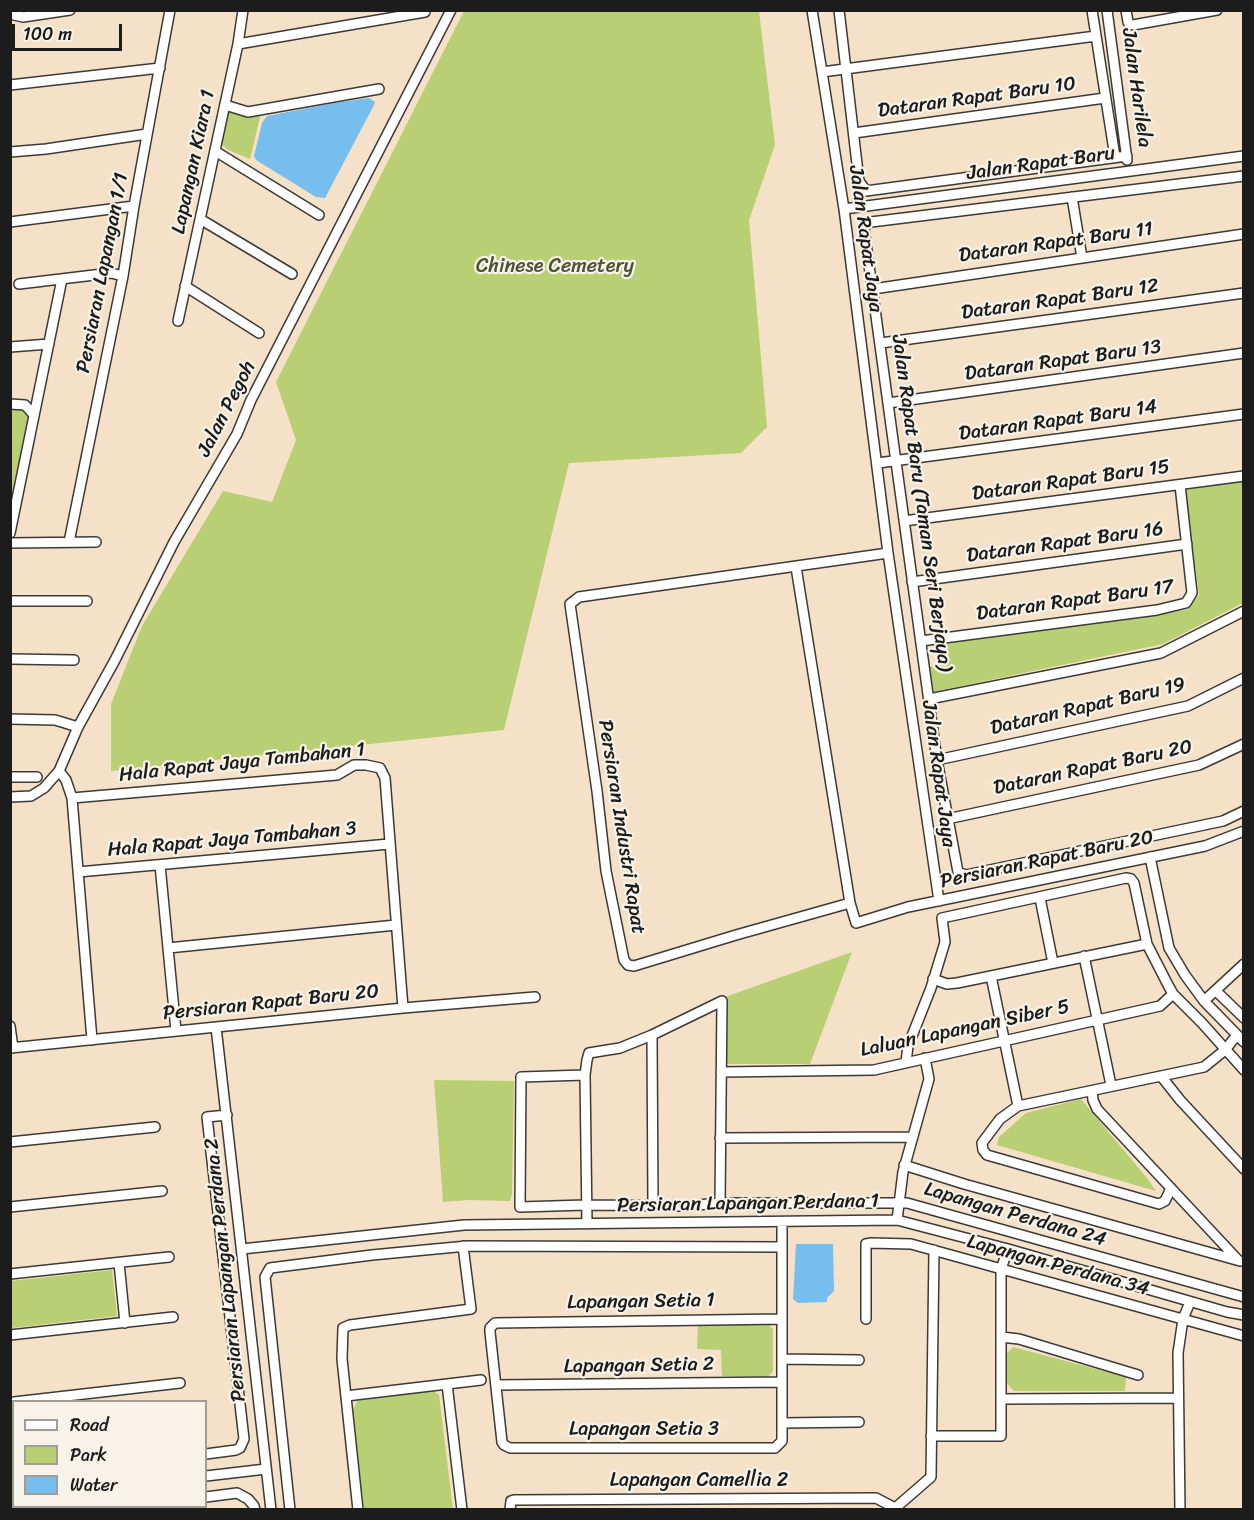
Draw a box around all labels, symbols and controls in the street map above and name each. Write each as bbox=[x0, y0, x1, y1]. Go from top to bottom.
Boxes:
scale bar bbox=[15, 12, 124, 50]
text: 100 m bbox=[23, 18, 72, 50]
street label: Jalan Harilela bbox=[1116, 27, 1156, 149]
street label: Dataran Rapat Baru 10 bbox=[876, 72, 1078, 124]
street label: Lapangan Kiara 1 bbox=[167, 88, 221, 236]
street label: Jalan Rapat Baru bbox=[965, 142, 1117, 186]
street label: Jalan Rapat Jaya bbox=[843, 164, 887, 314]
street label: Persiaran Lapangan 1/1 bbox=[72, 171, 134, 375]
street label: Dataran Rapat Baru 11 bbox=[957, 217, 1155, 269]
park label: Chinese Cemetery bbox=[476, 255, 634, 279]
street label: Dataran Rapat Baru 12 bbox=[960, 274, 1160, 326]
street label: Jalan Rapat Baru (Taman Seri Berjaya) bbox=[886, 333, 956, 673]
street label: Dataran Rapat Baru 13 bbox=[963, 335, 1163, 387]
street label: Jalan Pegoh bbox=[193, 357, 261, 461]
street label: Dataran Rapat Baru 14 bbox=[957, 395, 1159, 447]
street label: Dataran Rapat Baru 15 bbox=[971, 455, 1171, 507]
street label: Dataran Rapat Baru 16 bbox=[965, 517, 1165, 569]
street label: Dataran Rapat Baru 17 bbox=[975, 575, 1175, 627]
street label: Dataran Rapat Baru 19 bbox=[988, 673, 1188, 741]
street label: Jalan Rapat Jaya bbox=[916, 699, 960, 849]
street label: Persiaran Industri Rapat bbox=[592, 718, 650, 936]
street label: Dataran Rapat Baru 20 bbox=[991, 735, 1195, 801]
street label: Hala Rapat Jaya Tambahan 1 bbox=[118, 738, 366, 788]
street label: Hala Rapat Jaya Tambahan 3 bbox=[107, 817, 357, 863]
street label: Persiaran Rapat Baru 20 bbox=[938, 826, 1156, 894]
street label: Persiaran Rapat Baru 20 bbox=[162, 980, 380, 1026]
street label: Laluan Lapangan Siber 5 bbox=[858, 995, 1072, 1063]
street label: Persiaran Lapangan Perdana 2 bbox=[200, 1137, 252, 1403]
street label: Lapangan Perdana 24 bbox=[921, 1178, 1109, 1252]
street label: Persiaran Lapangan Perdana 1 bbox=[617, 1190, 879, 1218]
street label: Lapangan Perdana 34 bbox=[964, 1230, 1152, 1302]
street label: Lapangan Setia 1 bbox=[567, 1289, 715, 1315]
street label: Lapangan Setia 2 bbox=[563, 1353, 715, 1379]
legend bbox=[12, 1400, 207, 1508]
text: Road bbox=[70, 1409, 109, 1441]
street label: Lapangan Setia 3 bbox=[569, 1418, 719, 1442]
text: Park bbox=[70, 1439, 107, 1471]
text: Water bbox=[70, 1469, 117, 1501]
street label: Lapangan Camellia 2 bbox=[610, 1469, 788, 1493]

